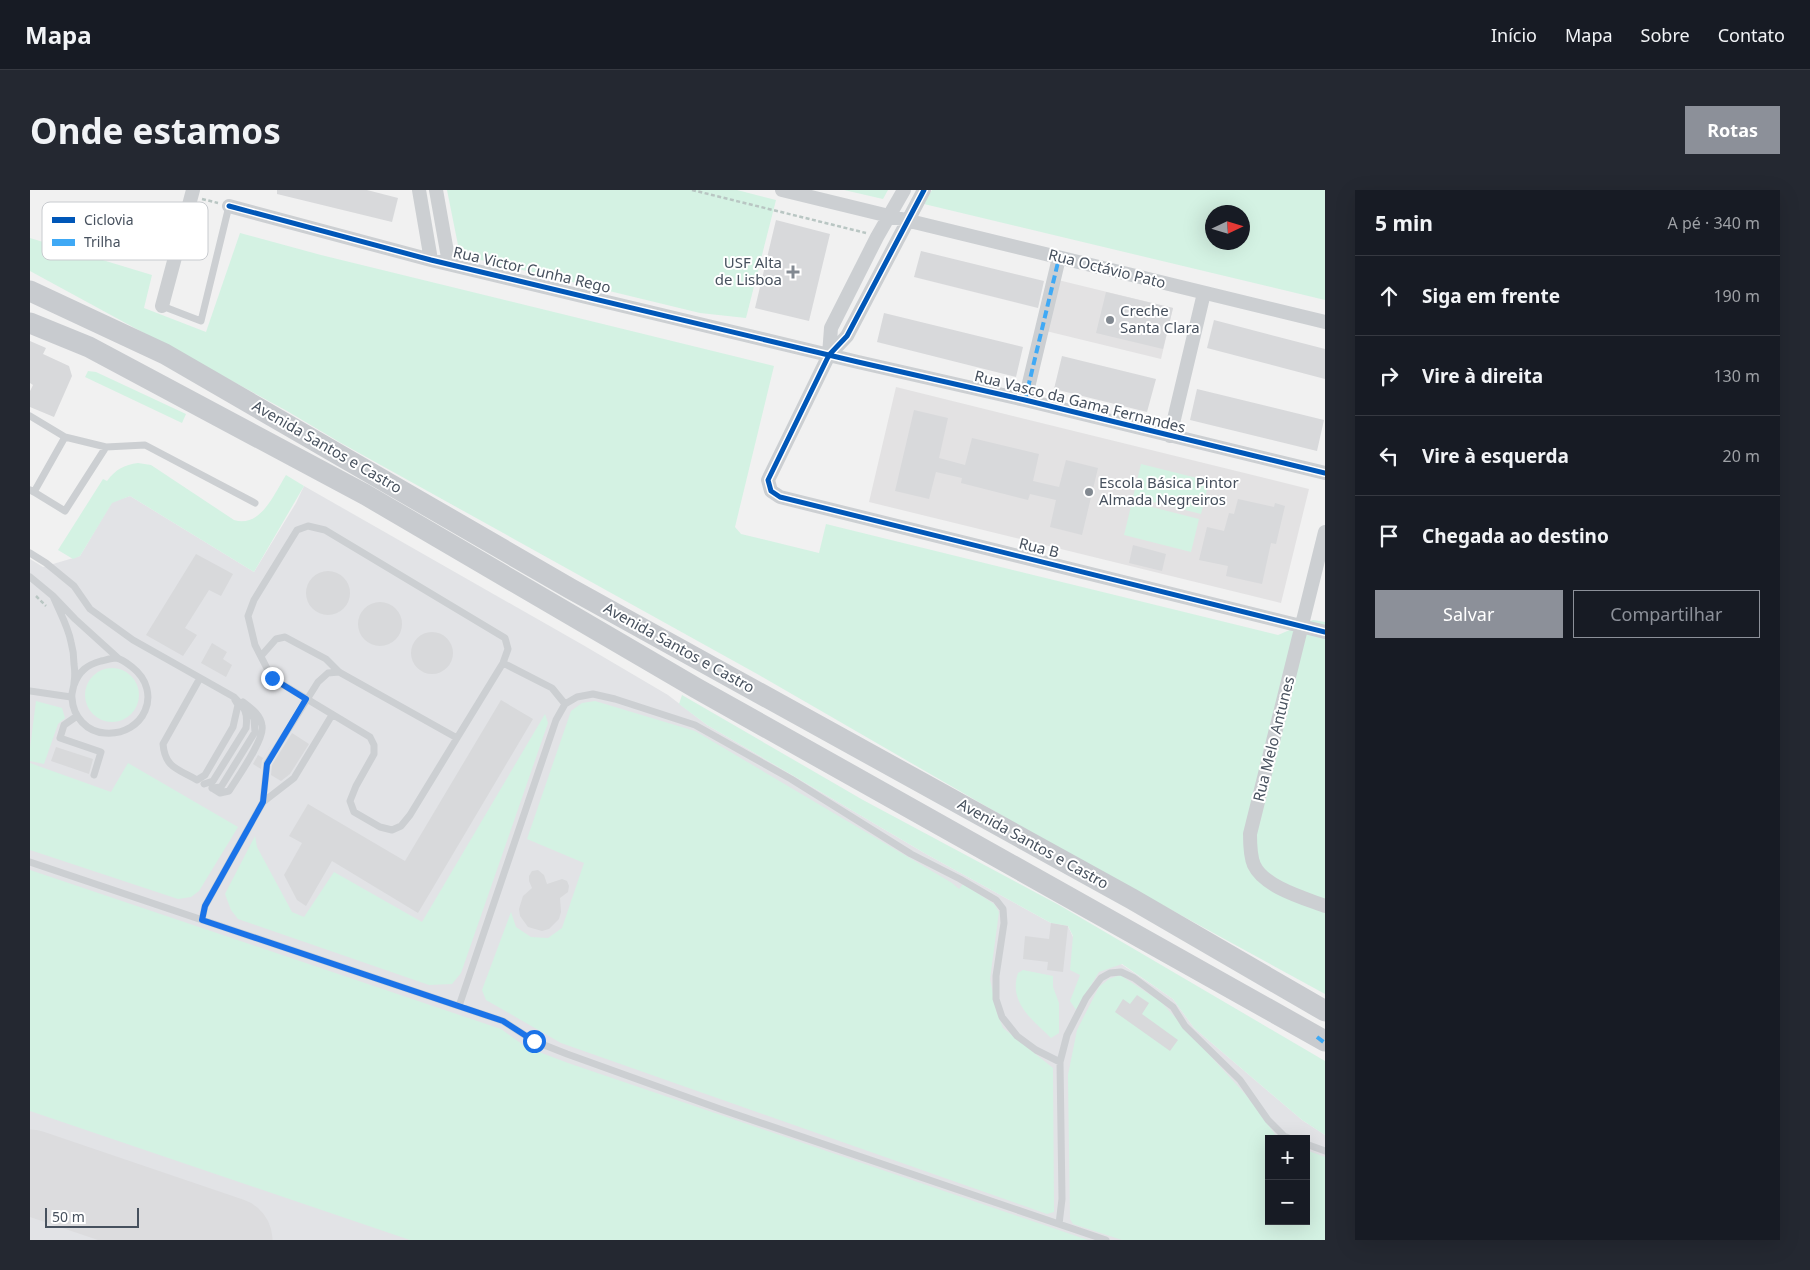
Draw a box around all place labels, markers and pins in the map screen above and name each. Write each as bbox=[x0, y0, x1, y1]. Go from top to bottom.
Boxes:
place label: USF Alta de Lisboa bbox=[715, 252, 782, 289]
marker: USF Alta de Lisboa bbox=[786, 265, 800, 279]
place label: Creche Santa Clara bbox=[1120, 300, 1200, 337]
marker: Creche Santa Clara bbox=[1104, 314, 1116, 326]
place label: Escola Básica Pintor Almada Negreiros bbox=[1099, 472, 1239, 509]
marker: Escola Básica Pintor Almada Negreiros bbox=[1083, 486, 1095, 498]

